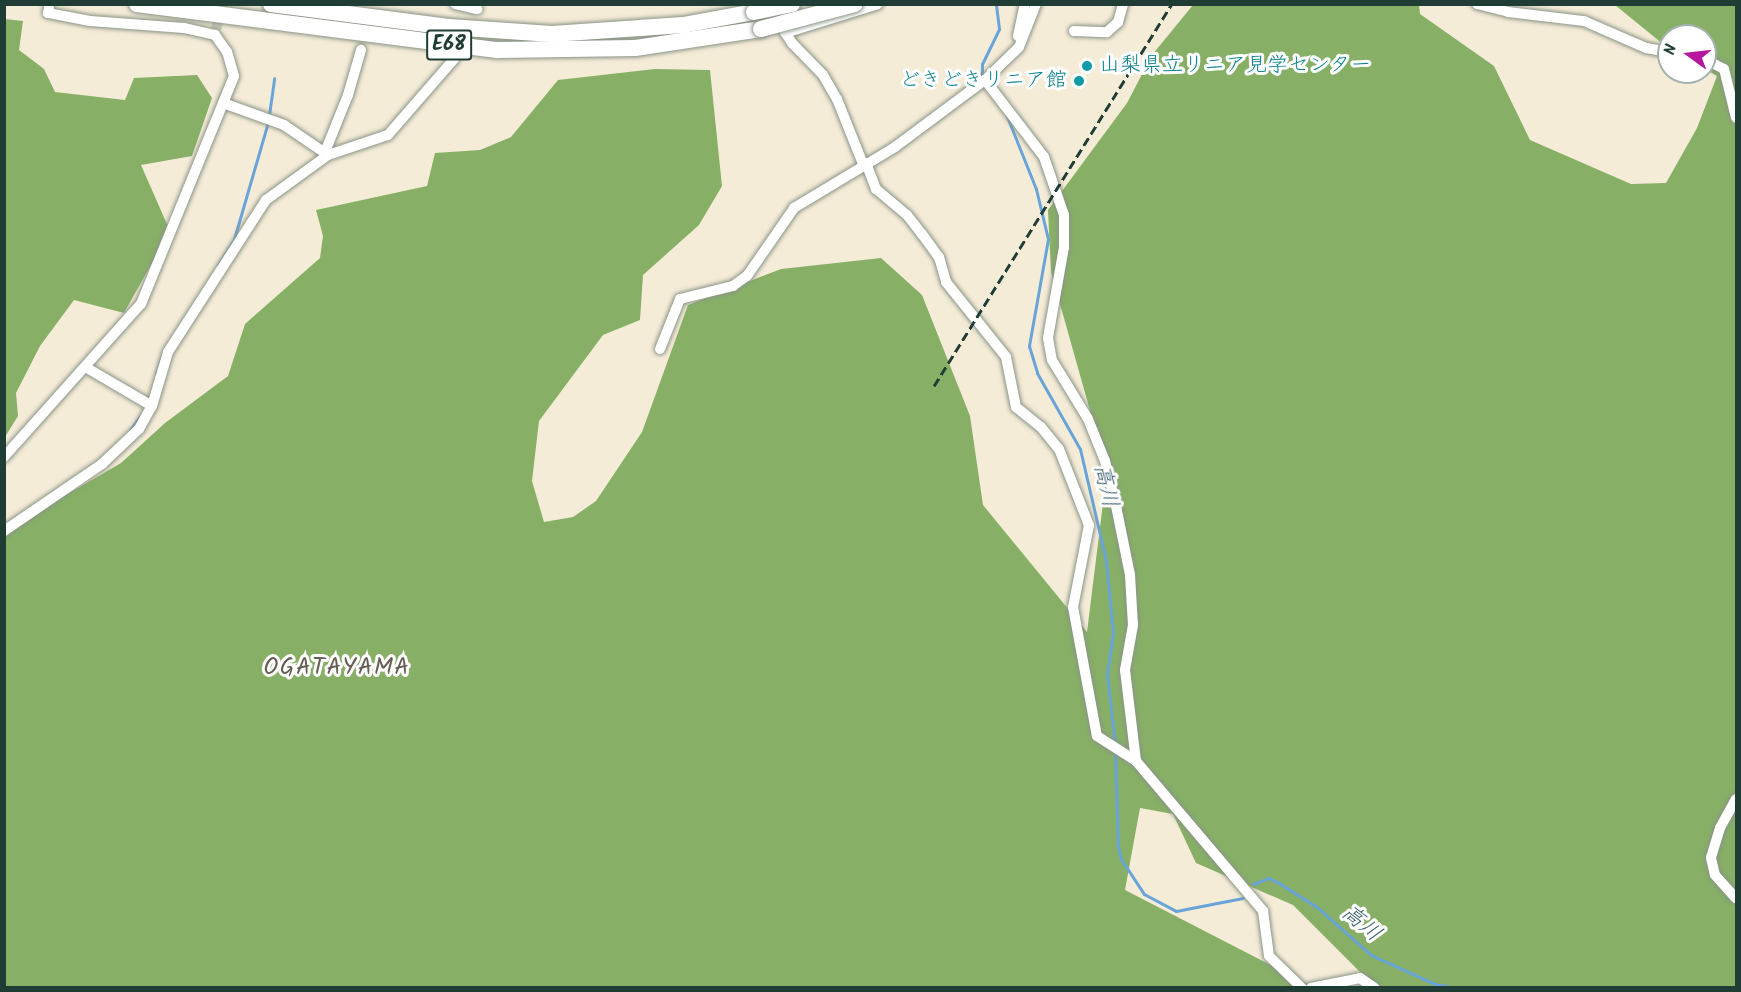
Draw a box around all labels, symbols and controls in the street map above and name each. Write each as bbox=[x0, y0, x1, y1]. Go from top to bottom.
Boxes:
north arrow bbox=[1657, 24, 1717, 84]
road number: E68 bbox=[425, 28, 473, 62]
text: N bbox=[1658, 42, 1684, 58]
place label: 山梨県立リニア見学センター bbox=[1099, 53, 1372, 79]
marker: 山梨県立リニア見学センター bbox=[1080, 59, 1094, 73]
place label: どきどきリニア館 bbox=[899, 68, 1067, 94]
marker: どきどきリニア館 bbox=[1072, 74, 1086, 88]
water label: 高川 bbox=[1087, 462, 1123, 510]
district label: OGATAYAMA bbox=[264, 654, 410, 682]
water label: 高川 bbox=[1336, 900, 1386, 948]

